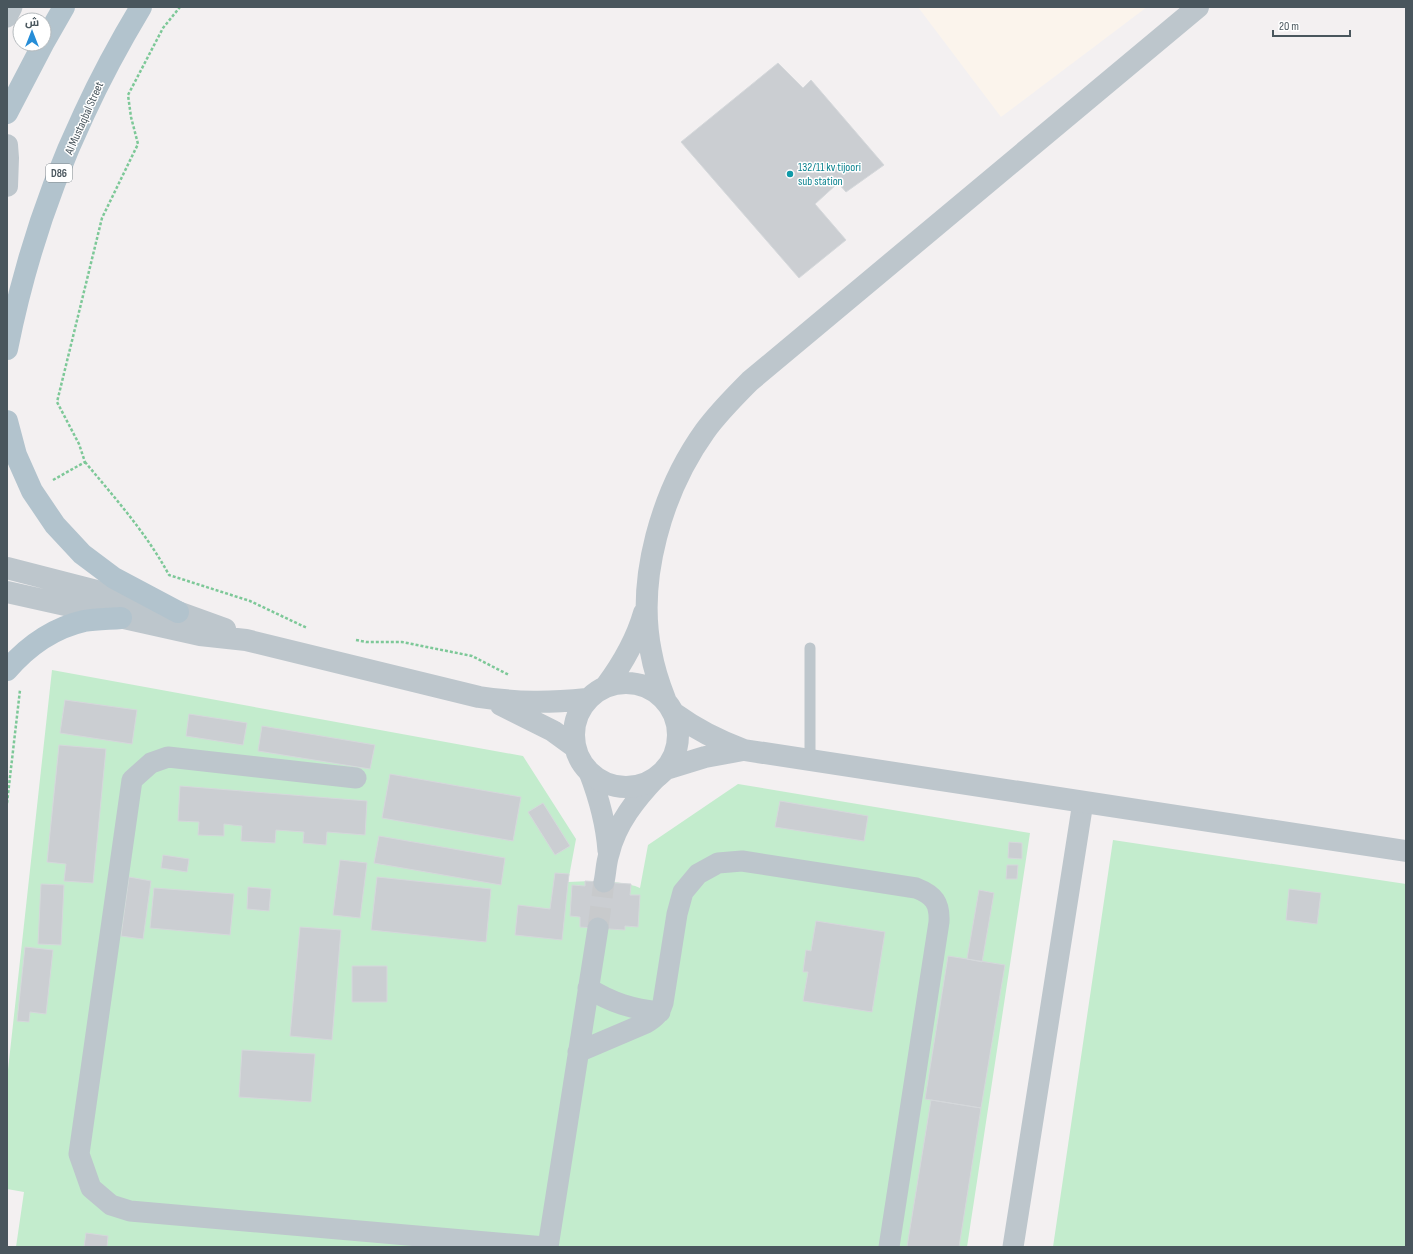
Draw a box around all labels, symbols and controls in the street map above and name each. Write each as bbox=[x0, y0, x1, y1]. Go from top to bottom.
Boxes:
north arrow bbox=[12, 12, 52, 52]
scale bar bbox=[1273, 12, 1350, 38]
text: ش bbox=[25, 16, 39, 29]
text: 20 m bbox=[1279, 19, 1299, 34]
street label: Al Mustaqbal Street bbox=[61, 79, 107, 158]
place label: 132/11 kv tijoori sub station bbox=[798, 160, 861, 189]
road number: D86 bbox=[46, 164, 72, 182]
marker: 132/11 kv tijoori sub station bbox=[785, 169, 795, 179]

